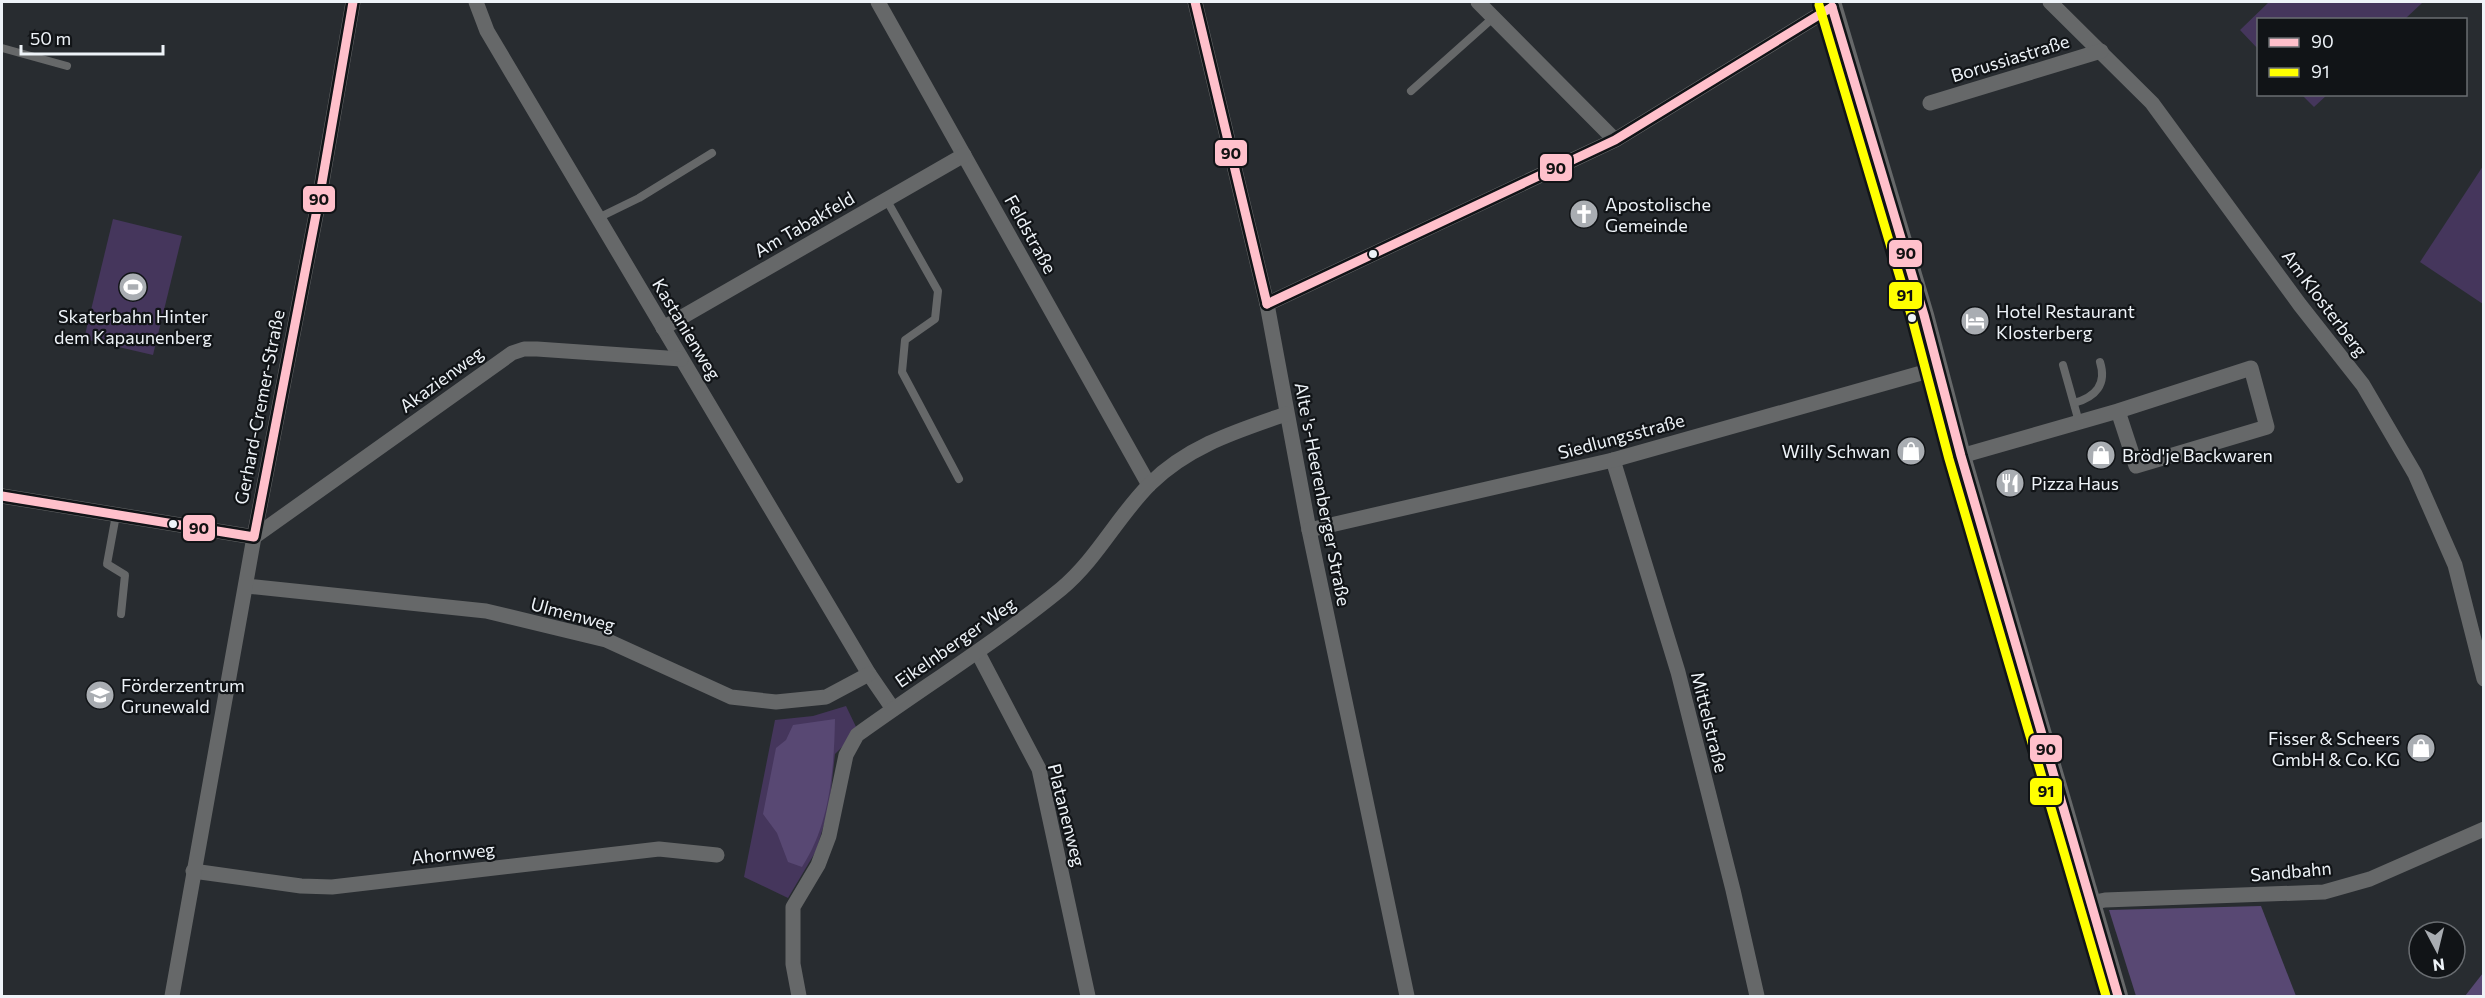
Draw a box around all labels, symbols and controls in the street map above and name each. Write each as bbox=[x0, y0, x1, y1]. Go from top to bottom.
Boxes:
scale bar bbox=[21, 18, 164, 56]
legend bbox=[2257, 18, 2467, 96]
text: 50 m bbox=[30, 27, 71, 49]
street label: Borussiastraße bbox=[1948, 30, 2072, 86]
text: 90 bbox=[2311, 30, 2334, 52]
text: 91 bbox=[2311, 60, 2330, 82]
line badge: 90 bbox=[1214, 139, 1248, 167]
text: 90 bbox=[1221, 143, 1241, 162]
line badge: 90 bbox=[1539, 153, 1573, 182]
text: 90 bbox=[1546, 158, 1566, 177]
line badge: 90 bbox=[302, 185, 336, 213]
street label: Am Tabakfeld bbox=[750, 186, 858, 262]
text: 90 bbox=[309, 189, 329, 208]
street label: Feldstraße bbox=[1000, 191, 1062, 277]
place label: Apostolische Gemeinde bbox=[1605, 193, 1711, 236]
church icon: Apostolische Gemeinde bbox=[1568, 198, 1600, 230]
line badge: 90 bbox=[1888, 239, 1923, 268]
text: 90 bbox=[1896, 243, 1916, 262]
street label: Am Klosterberg bbox=[2278, 245, 2372, 361]
unlabelled marker bbox=[1367, 248, 1379, 260]
sports icon: Skaterbahn Hinter dem Kapaunenberg bbox=[117, 271, 149, 303]
street label: Kastanienweg bbox=[648, 274, 726, 384]
line badge: 91 bbox=[1888, 281, 1923, 310]
text: 91 bbox=[1896, 285, 1914, 304]
place label: Hotel Restaurant Klosterberg bbox=[1996, 300, 2135, 343]
place label: Skaterbahn Hinter dem Kapaunenberg bbox=[54, 305, 212, 348]
hotel icon: Hotel Restaurant Klosterberg bbox=[1959, 305, 1991, 337]
street label: Gerhard-Cremer-Straße bbox=[229, 308, 289, 506]
unlabelled marker bbox=[1906, 312, 1918, 324]
street label: Akazienweg bbox=[395, 341, 487, 417]
street label: Alte 's-Heerenberger Straße bbox=[1291, 380, 1355, 608]
street label: Siedlungsstraße bbox=[1555, 409, 1687, 463]
shop icon: Willy Schwan bbox=[1895, 435, 1927, 467]
shop icon: Bröd'je Backwaren bbox=[2085, 439, 2117, 471]
place label: Willy Schwan bbox=[1782, 440, 1890, 462]
place label: Bröd'je Backwaren bbox=[2122, 444, 2273, 466]
restaurant icon: Pizza Haus bbox=[1994, 467, 2026, 499]
place label: Pizza Haus bbox=[2031, 472, 2119, 494]
line badge: 90 bbox=[182, 514, 216, 542]
unlabelled marker bbox=[167, 518, 179, 530]
text: 90 bbox=[189, 518, 209, 537]
street label: Ulmenweg bbox=[528, 592, 618, 636]
street label: Eikelnberger Weg bbox=[890, 592, 1020, 692]
street label: Mittelstraße bbox=[1687, 669, 1733, 775]
place label: Förderzentrum Grunewald bbox=[121, 674, 245, 717]
school or university icon: Förderzentrum Grunewald bbox=[84, 679, 116, 711]
place label: Fisser & Scheers GmbH & Co. KG bbox=[2268, 727, 2400, 770]
shop icon: Fisser & Scheers GmbH & Co. KG bbox=[2405, 732, 2437, 764]
line badge: 90 bbox=[2029, 734, 2063, 763]
text: 90 bbox=[2036, 739, 2056, 758]
street label: Platanenweg bbox=[1044, 761, 1090, 869]
line badge: 91 bbox=[2029, 777, 2063, 806]
text: 91 bbox=[2037, 781, 2055, 800]
street label: Ahornweg bbox=[410, 838, 496, 868]
street label: Sandbahn bbox=[2250, 856, 2332, 886]
north arrow bbox=[2407, 920, 2467, 980]
text: N bbox=[2432, 955, 2446, 976]

